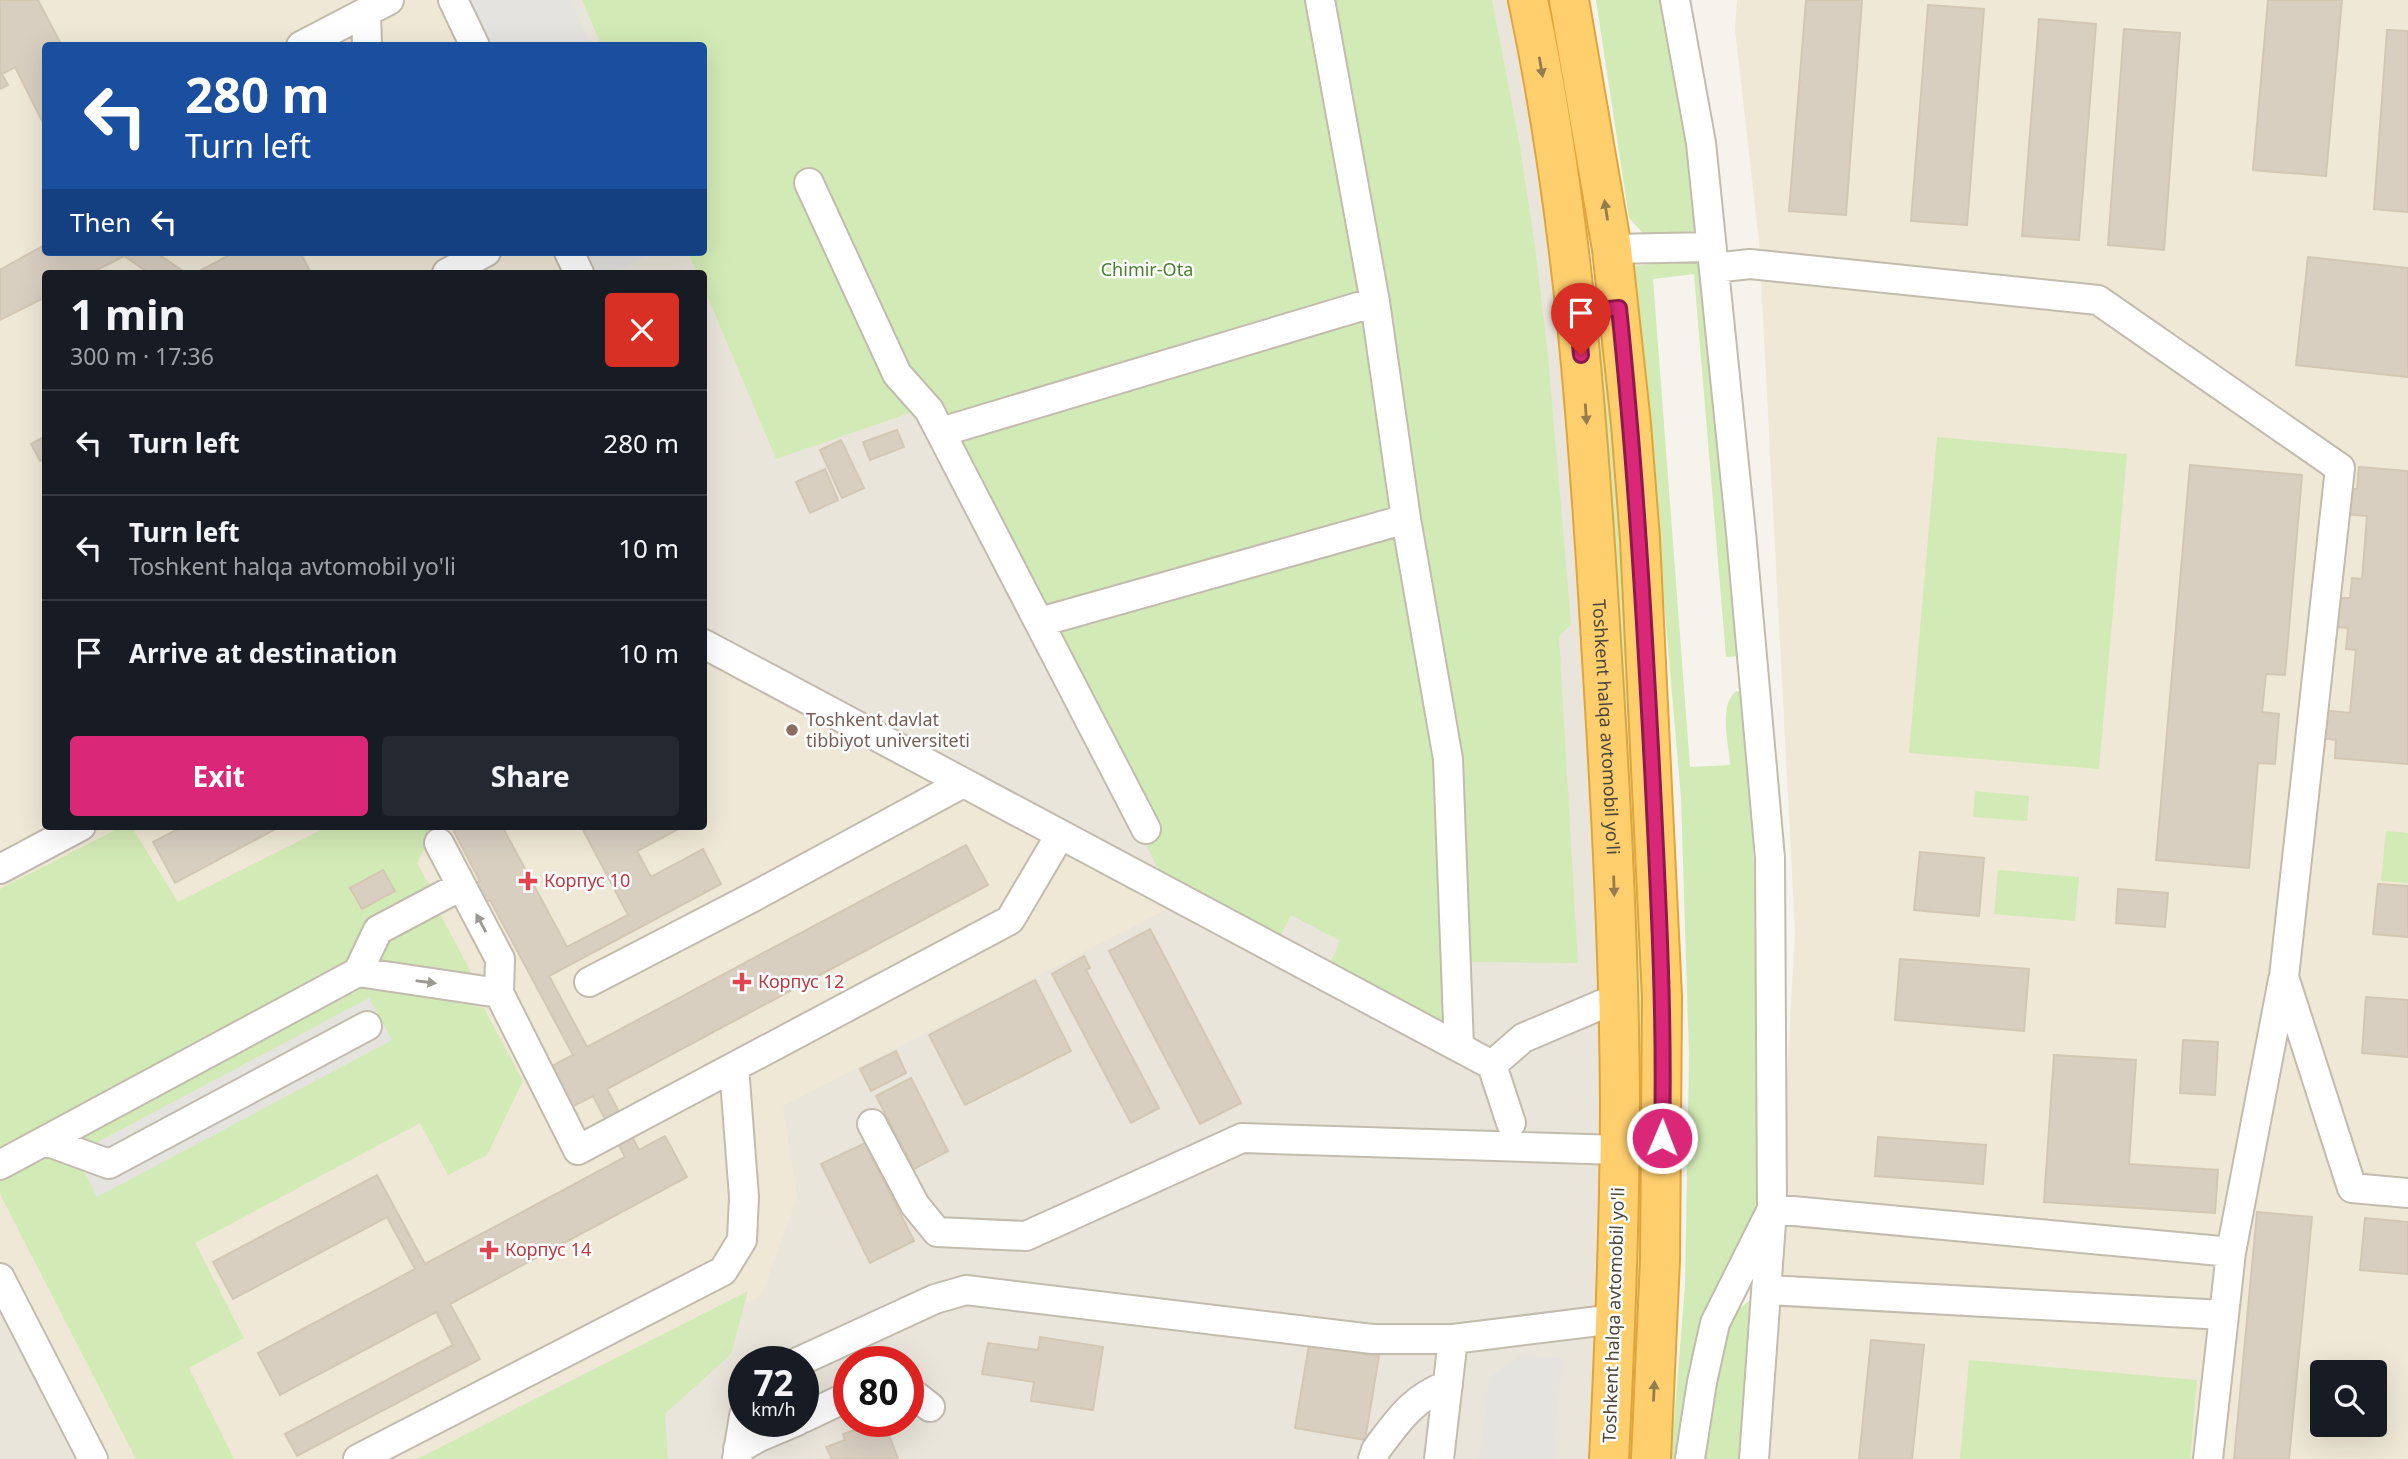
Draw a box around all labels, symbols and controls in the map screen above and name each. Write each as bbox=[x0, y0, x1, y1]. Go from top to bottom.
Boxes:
one-way arrow bbox=[1536, 56, 1547, 78]
text: 280 m bbox=[185, 61, 330, 127]
icon: left bbox=[70, 70, 161, 161]
text: Turn left bbox=[185, 124, 311, 167]
one-way arrow bbox=[1600, 199, 1611, 221]
icon: left bbox=[145, 203, 183, 241]
text: Then bbox=[70, 204, 131, 240]
park label: Chimir-Ota bbox=[1101, 257, 1193, 281]
pin bbox=[1551, 283, 1611, 355]
text: 1 min bbox=[70, 285, 186, 342]
button: close bbox=[605, 293, 679, 367]
icon: arrive bbox=[1562, 294, 1600, 332]
text: 300 m · 17:36 bbox=[70, 340, 214, 372]
one-way arrow bbox=[1581, 403, 1592, 425]
icon: left bbox=[70, 424, 108, 462]
text: Turn left bbox=[129, 425, 240, 461]
text: 280 m bbox=[603, 425, 679, 461]
text: Turn left bbox=[129, 514, 240, 550]
icon: left bbox=[70, 529, 108, 567]
text: 10 m bbox=[618, 530, 679, 566]
text: Toshkent halqa avtomobil yo'li bbox=[129, 550, 456, 582]
street label: Toshkent halqa avtomobil yo'li bbox=[1587, 598, 1626, 855]
icon: arrive bbox=[70, 634, 108, 672]
text: Arrive at destination bbox=[129, 635, 398, 671]
text: 10 m bbox=[618, 635, 679, 671]
place label: Toshkent davlat tibbiyot universiteti bbox=[806, 707, 970, 752]
marker: Toshkent davlat tibbiyot universiteti bbox=[784, 722, 800, 738]
button: Exit bbox=[70, 736, 368, 816]
button: Share bbox=[382, 736, 679, 816]
place label: Корпус 10 bbox=[544, 868, 630, 892]
marker: Корпус 10 bbox=[518, 871, 538, 891]
one-way arrow bbox=[1608, 875, 1619, 897]
one-way arrow bbox=[475, 913, 487, 932]
place label: Корпус 12 bbox=[758, 969, 844, 993]
marker: Корпус 12 bbox=[732, 972, 752, 992]
one-way arrow bbox=[415, 977, 437, 988]
position arrow bbox=[1625, 1101, 1699, 1175]
street label: Toshkent halqa avtomobil yo'li bbox=[1597, 1187, 1629, 1443]
place label: Корпус 14 bbox=[505, 1237, 591, 1261]
marker: Корпус 14 bbox=[479, 1240, 499, 1260]
speed limit sign: 80 bbox=[833, 1346, 924, 1437]
text: 72 bbox=[753, 1359, 794, 1406]
map controls bbox=[2310, 1360, 2387, 1437]
button: search bbox=[2310, 1360, 2387, 1437]
one-way arrow bbox=[1649, 1380, 1660, 1402]
text: km/h bbox=[751, 1397, 796, 1421]

